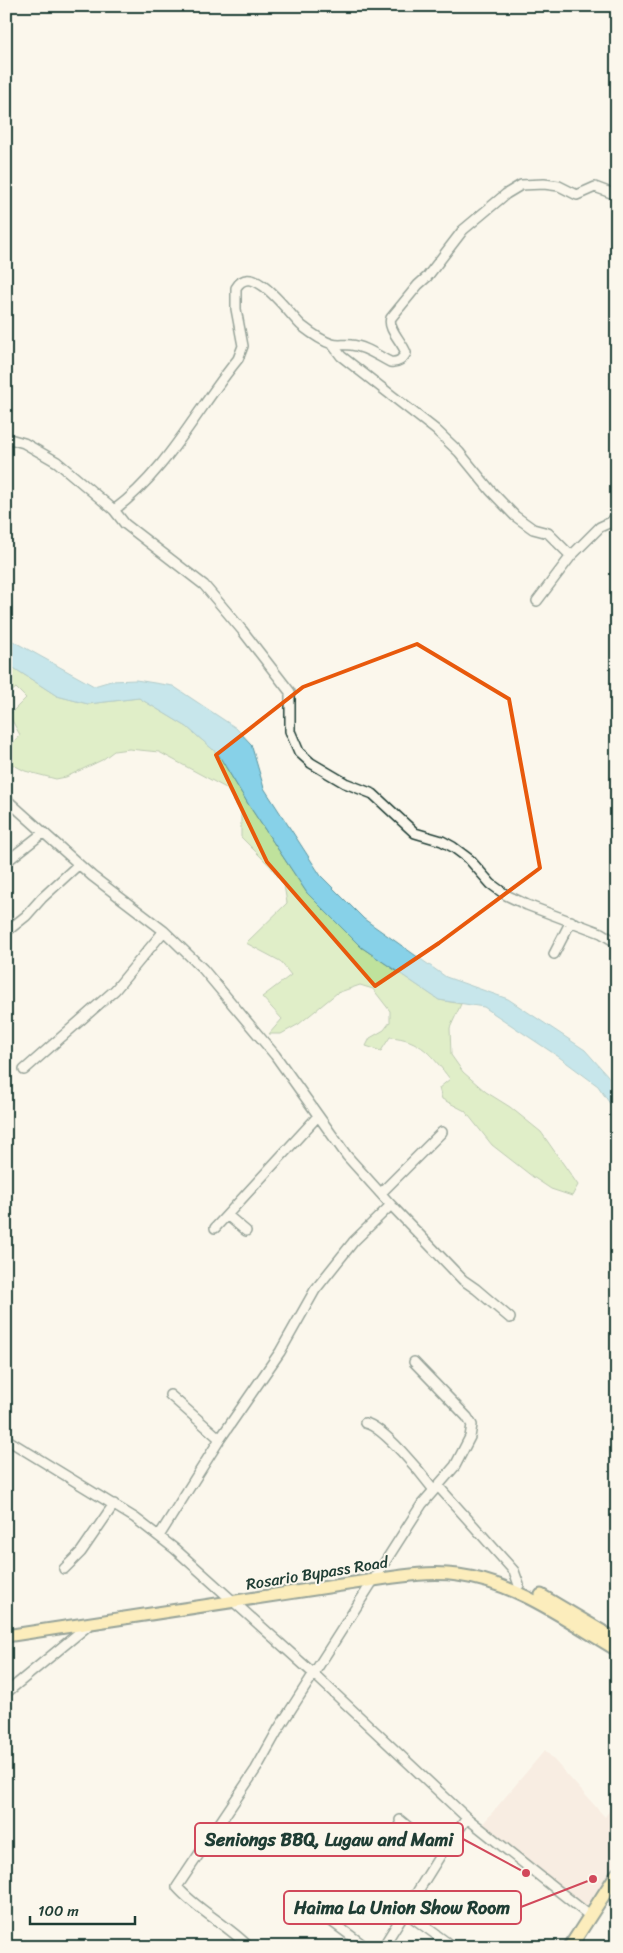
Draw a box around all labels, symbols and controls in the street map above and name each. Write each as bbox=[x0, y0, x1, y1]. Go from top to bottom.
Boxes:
street label: Rosario Bypass Road bbox=[244, 1547, 392, 1599]
callout: Seniongs BBQ, Lugaw and Mami bbox=[195, 1823, 463, 1856]
text: Seniongs BBQ, Lugaw and Mami bbox=[204, 1824, 454, 1856]
callout: Haima La Union Show Room bbox=[284, 1891, 521, 1924]
text: Haima La Union Show Room bbox=[293, 1892, 510, 1924]
scale bar bbox=[30, 1893, 135, 1925]
text: 100 m bbox=[38, 1898, 79, 1924]

